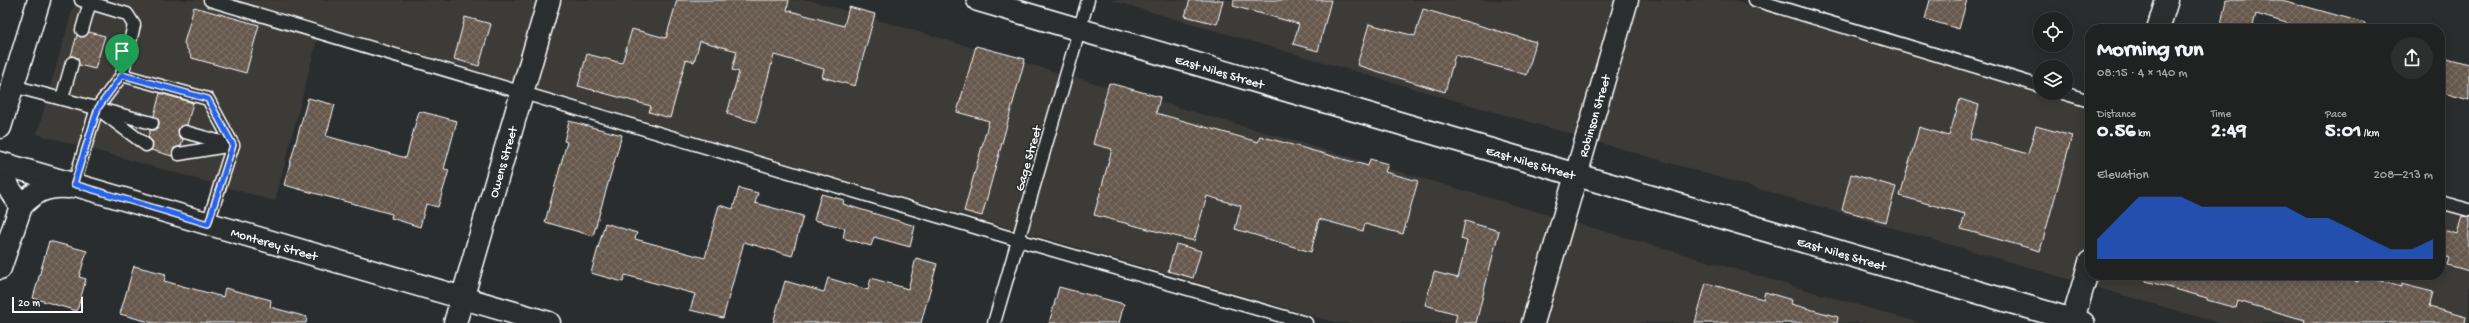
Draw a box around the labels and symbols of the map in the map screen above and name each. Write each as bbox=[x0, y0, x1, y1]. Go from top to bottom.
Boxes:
pin bbox=[105, 34, 139, 75]
street label: East Niles Street bbox=[1173, 53, 1267, 94]
street label: Robinson Street bbox=[1577, 72, 1615, 159]
street label: Owens Street bbox=[487, 123, 522, 200]
street label: Gage Street bbox=[1013, 123, 1046, 193]
street label: East Niles Street bbox=[1484, 144, 1578, 185]
street label: Monterey Street bbox=[229, 226, 321, 266]
street label: East Niles Street bbox=[1795, 235, 1889, 275]
scale bar bbox=[12, 295, 83, 314]

